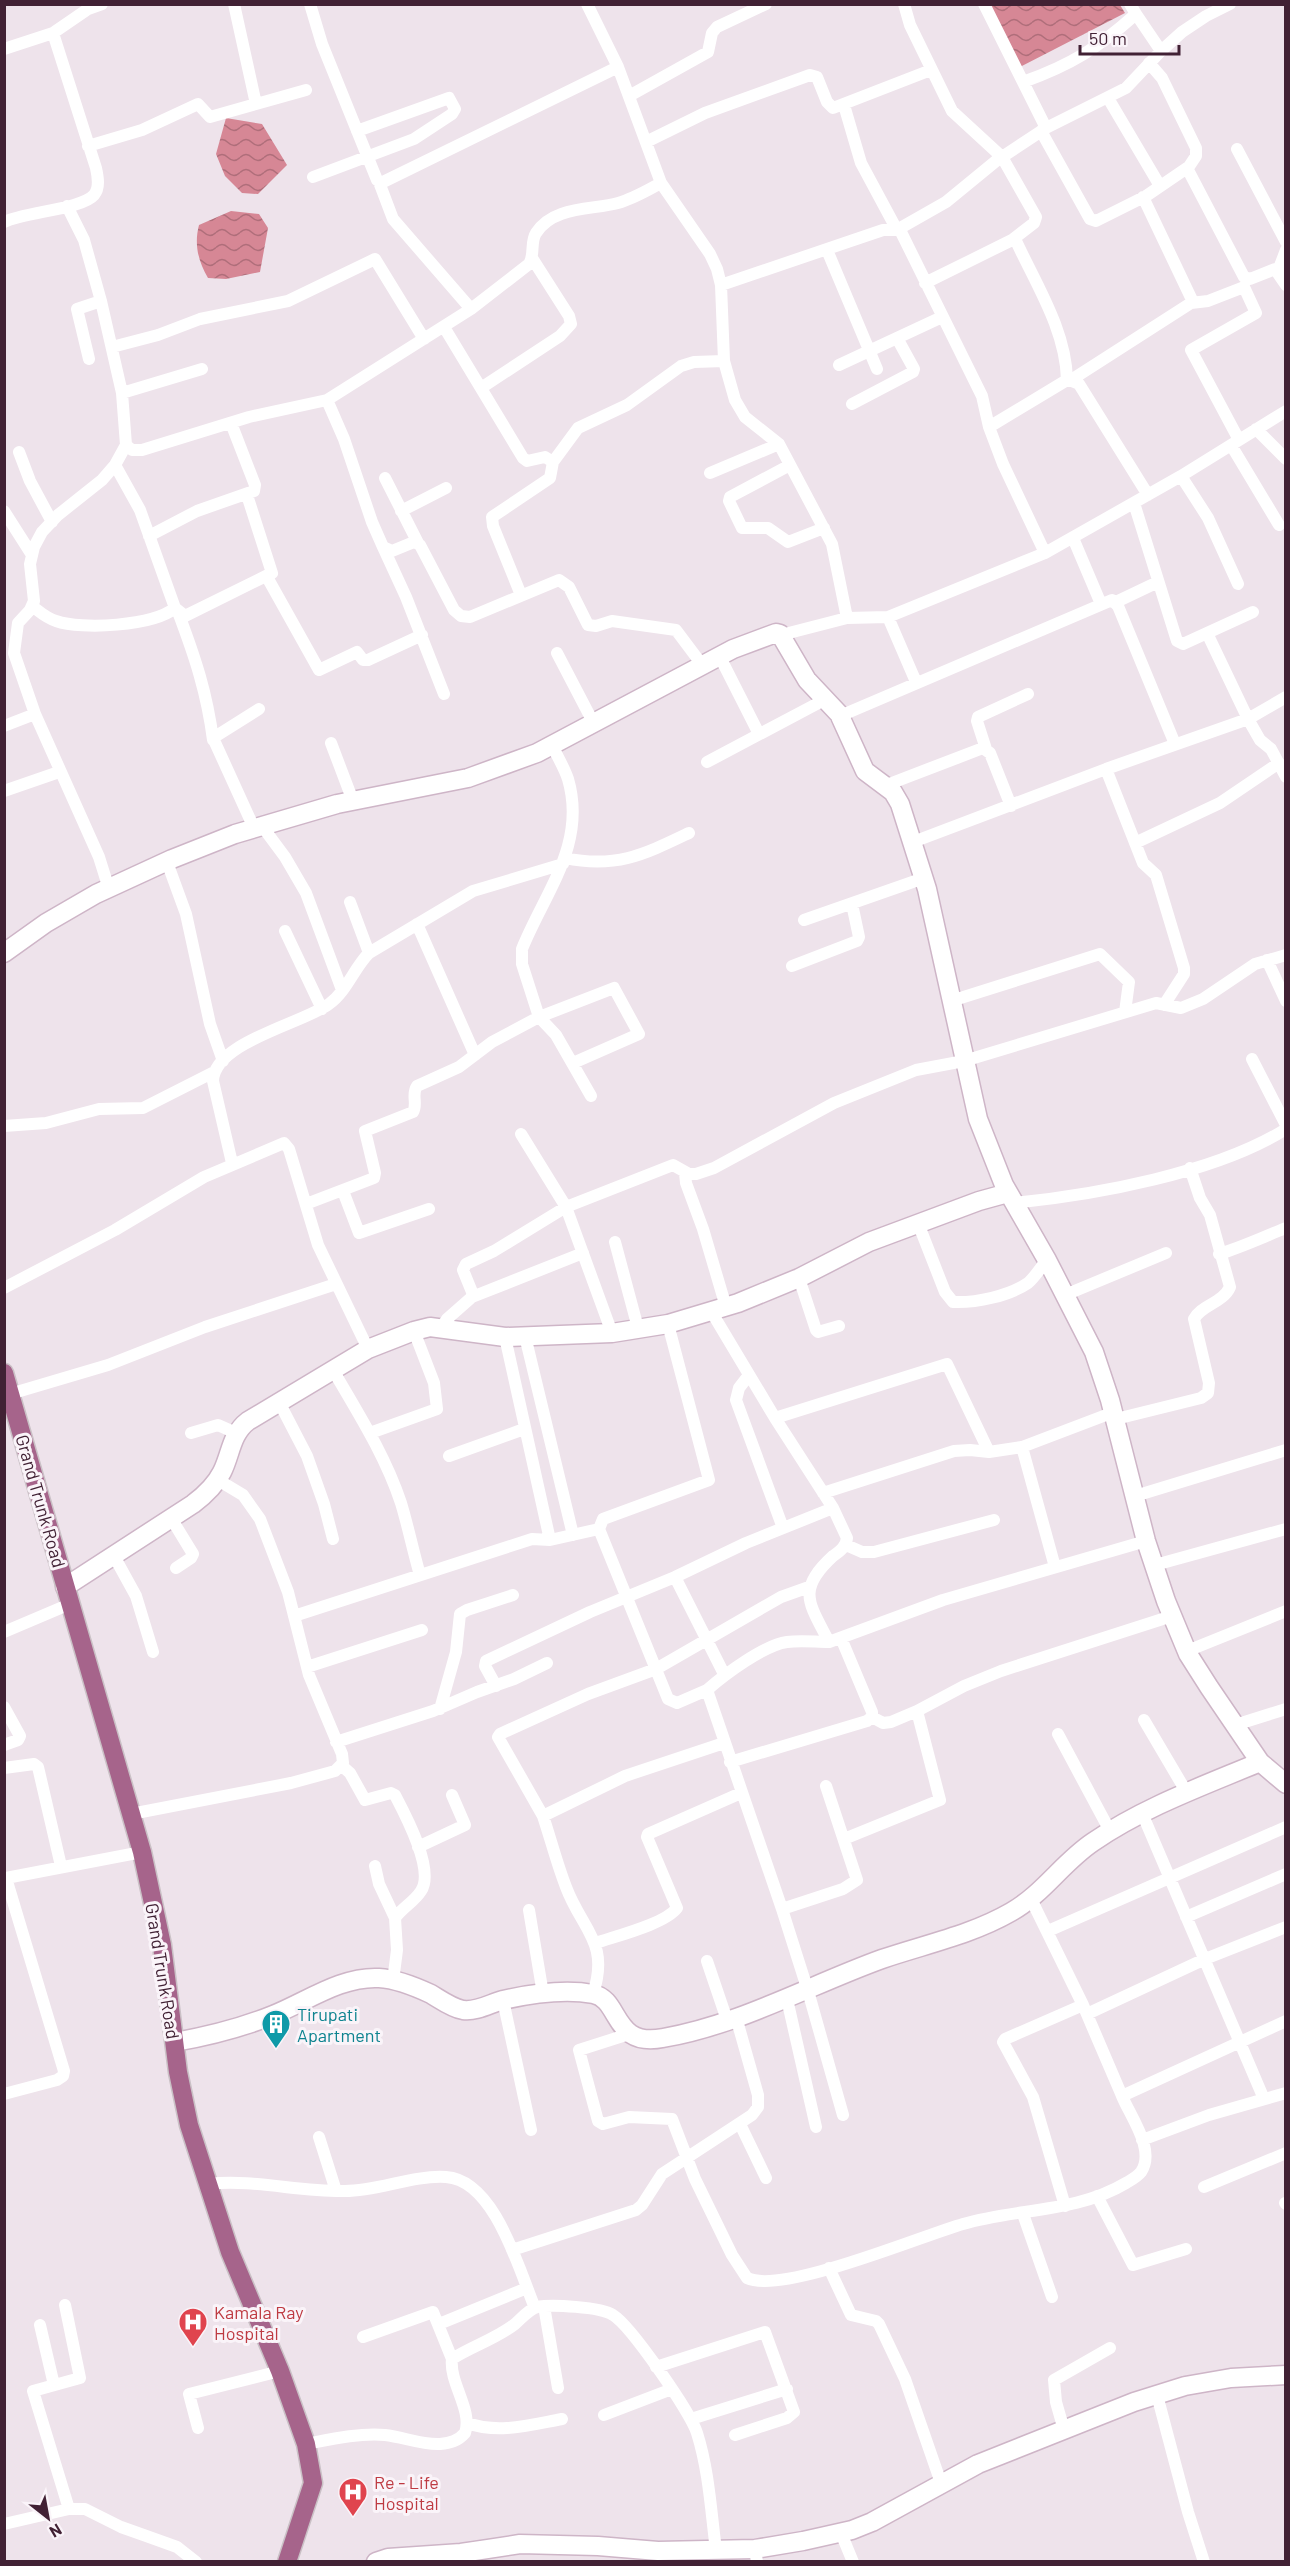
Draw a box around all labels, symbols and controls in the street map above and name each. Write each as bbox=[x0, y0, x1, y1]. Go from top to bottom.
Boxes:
scale bar bbox=[1080, 18, 1179, 56]
text: 50 m bbox=[1089, 27, 1127, 49]
street label: Grand Trunk Road bbox=[11, 1432, 71, 1570]
street label: Grand Trunk Road bbox=[141, 1901, 185, 2041]
place label: Tirupati Apartment bbox=[297, 2003, 381, 2046]
building icon: Tirupati Apartment bbox=[260, 2008, 292, 2050]
place label: Kamala Ray Hospital bbox=[214, 2301, 304, 2344]
hospital icon: Kamala Ray Hospital bbox=[177, 2306, 209, 2348]
place label: Re - Life Hospital bbox=[374, 2471, 439, 2514]
hospital icon: Re - Life Hospital bbox=[337, 2476, 369, 2518]
north arrow bbox=[18, 2488, 78, 2548]
text: N bbox=[47, 2520, 65, 2542]

